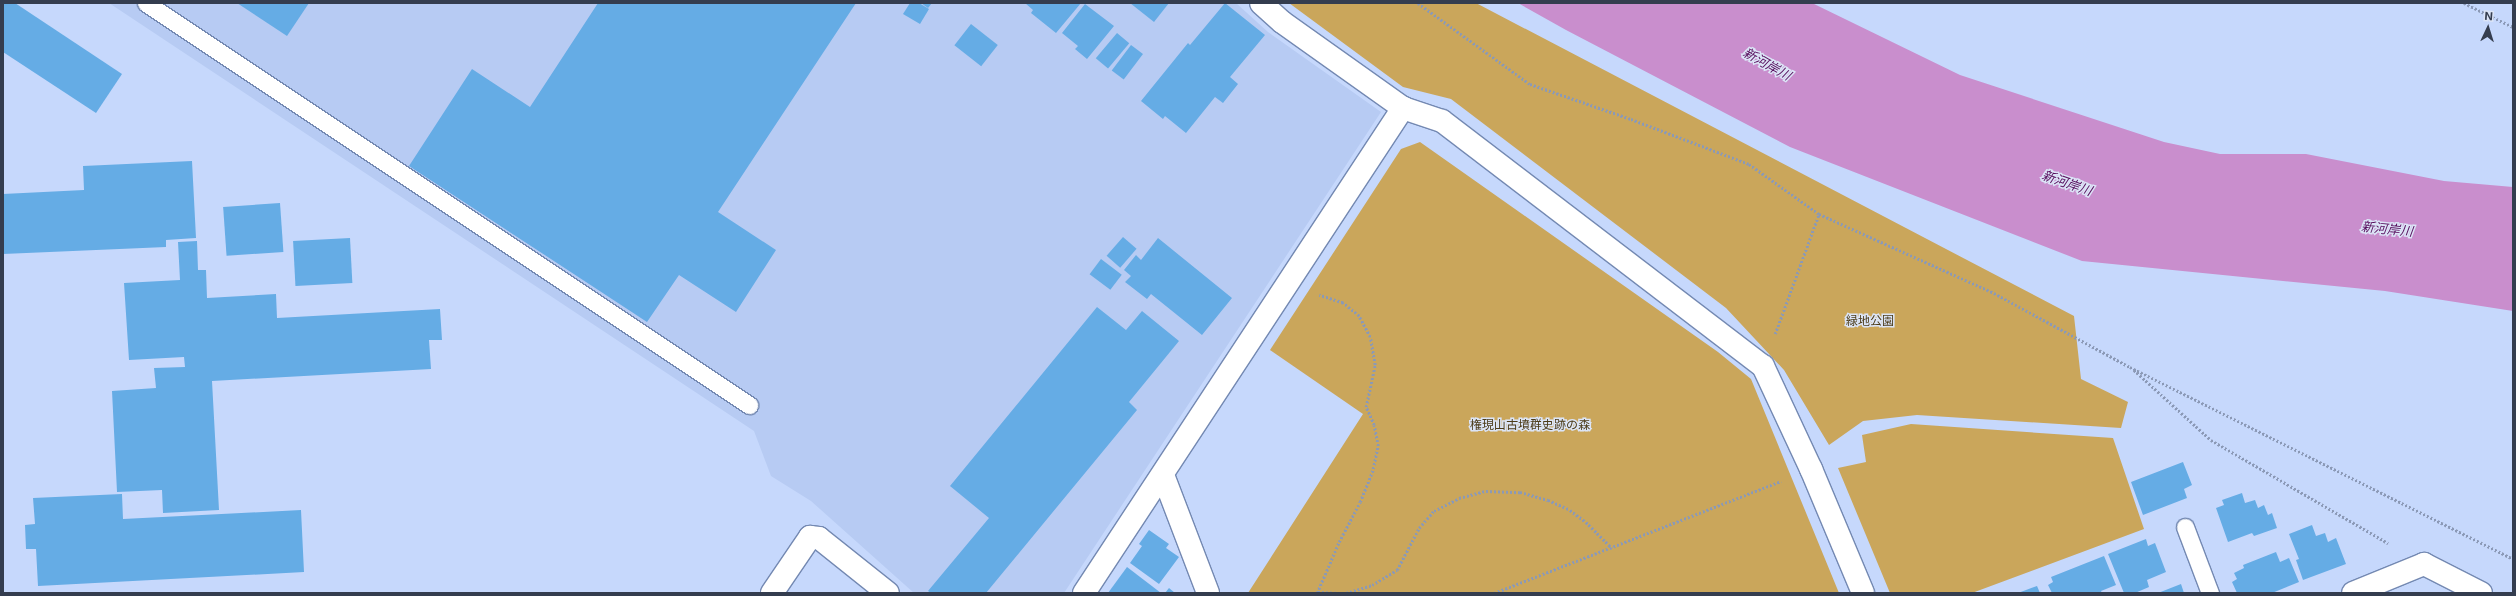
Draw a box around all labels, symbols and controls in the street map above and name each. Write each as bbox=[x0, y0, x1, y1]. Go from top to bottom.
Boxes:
north arrow bbox=[2468, 8, 2508, 48]
text: N bbox=[2484, 9, 2494, 23]
water label: 新河岸川 bbox=[1740, 45, 1794, 83]
water label: 新河岸川 bbox=[2040, 167, 2094, 199]
water label: 新河岸川 bbox=[2360, 219, 2414, 239]
park label: 緑地公園 bbox=[1846, 314, 1894, 328]
park label: 権現山古墳群史跡の森 bbox=[1470, 418, 1590, 432]

